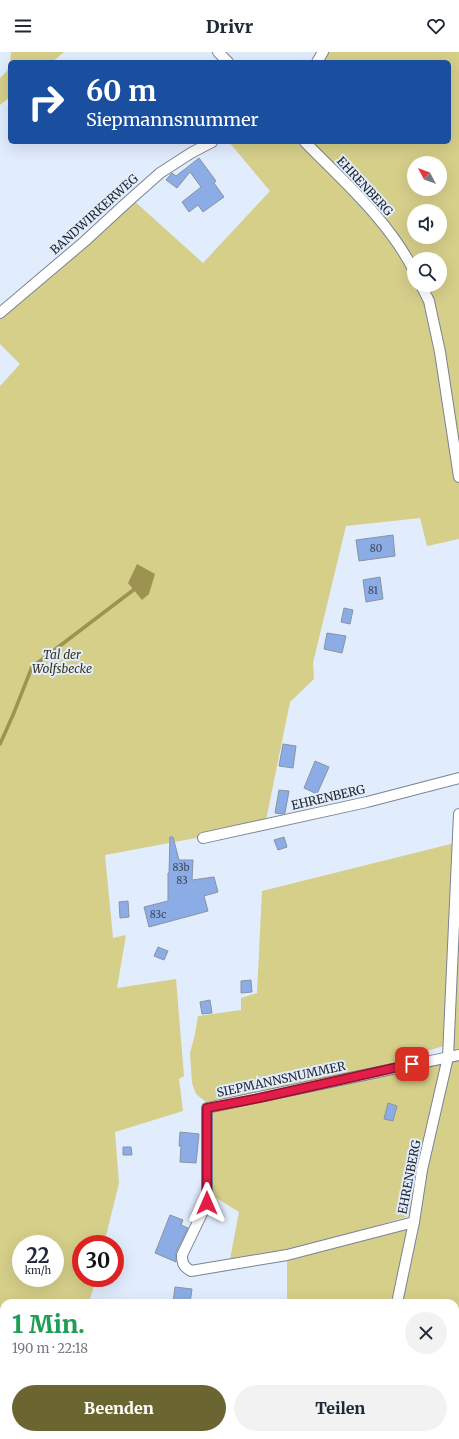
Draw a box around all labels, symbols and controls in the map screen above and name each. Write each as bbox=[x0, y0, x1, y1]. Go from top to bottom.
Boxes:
icon: menu bbox=[12, 15, 34, 37]
text: Drivr bbox=[206, 15, 253, 38]
icon: heart bbox=[425, 15, 447, 37]
text: 60 m bbox=[86, 73, 156, 109]
icon: right bbox=[20, 76, 72, 128]
text: Siepmannsnummer bbox=[86, 108, 259, 131]
street label: EHRENBERG bbox=[334, 153, 396, 219]
north arrow bbox=[407, 156, 447, 196]
map controls bbox=[407, 156, 447, 292]
street label: BANDWIRKERWEG bbox=[47, 170, 141, 257]
button: sound bbox=[407, 204, 447, 244]
button: search bbox=[407, 252, 447, 292]
house number: 80 bbox=[370, 542, 382, 555]
house number: 81 bbox=[368, 584, 379, 597]
park label: Tal der Wolfsbecke bbox=[32, 647, 92, 676]
street label: EHRENBERG bbox=[290, 781, 367, 813]
house number: 83b bbox=[172, 861, 190, 874]
house number: 83 bbox=[176, 874, 188, 887]
house number: 83c bbox=[150, 908, 166, 921]
pin bbox=[395, 1047, 429, 1081]
icon: arrive bbox=[401, 1053, 423, 1075]
street label: SIEPMANNSNUMMER bbox=[215, 1058, 347, 1100]
street label: EHRENBERG bbox=[394, 1138, 424, 1215]
position arrow bbox=[186, 1182, 228, 1224]
speed limit sign: 30 bbox=[72, 1235, 124, 1287]
text: 22 bbox=[26, 1243, 50, 1268]
text: km/h bbox=[25, 1264, 51, 1277]
text: 1 Min. bbox=[12, 1309, 85, 1340]
button: close bbox=[405, 1312, 447, 1354]
text: 190 m · 22:18 bbox=[12, 1340, 88, 1357]
button: Beenden bbox=[12, 1385, 226, 1431]
button: Teilen bbox=[234, 1385, 447, 1431]

